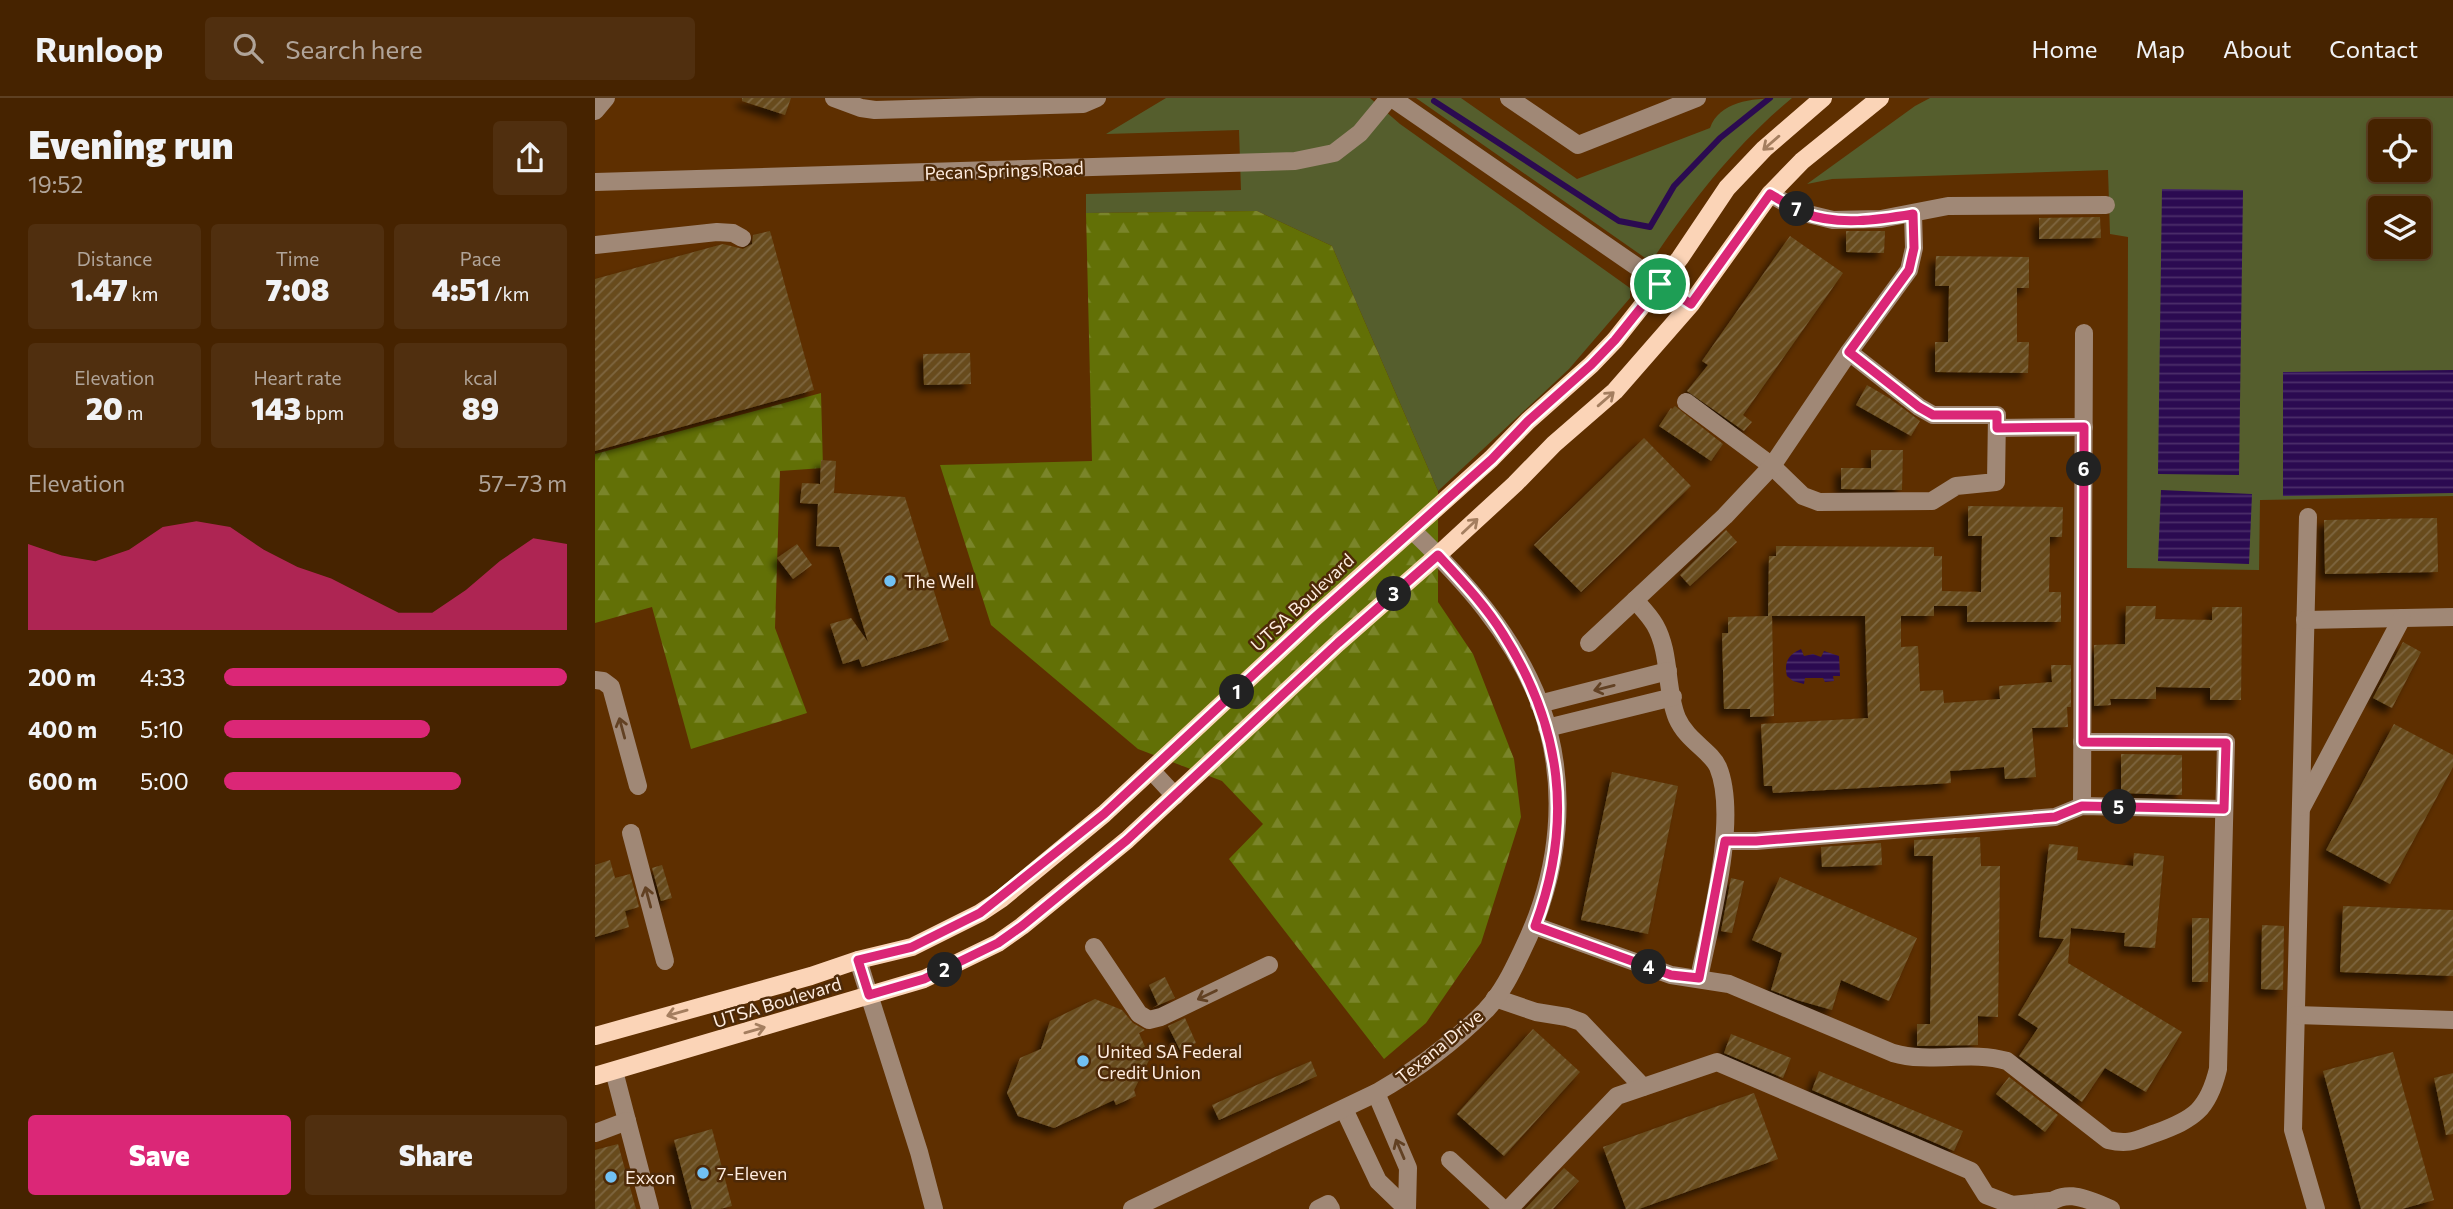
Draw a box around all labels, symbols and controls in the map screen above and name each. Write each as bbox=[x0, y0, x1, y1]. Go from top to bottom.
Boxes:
search box bbox=[205, 17, 695, 80]
text: Runloop bbox=[35, 28, 163, 69]
icon: search bbox=[229, 29, 267, 67]
text: Search here bbox=[285, 33, 423, 64]
text: Home bbox=[2032, 34, 2098, 63]
text: Map bbox=[2136, 34, 2185, 63]
text: About bbox=[2223, 34, 2291, 63]
text: Contact bbox=[2329, 34, 2418, 63]
map controls bbox=[2368, 119, 2431, 259]
button: locate bbox=[2368, 119, 2431, 182]
text: Evening run bbox=[28, 120, 234, 167]
button: share bbox=[493, 121, 567, 195]
one-way arrow bbox=[1762, 135, 1780, 151]
street label: Pecan Springs Road bbox=[924, 156, 1084, 184]
text: 19:52 bbox=[28, 170, 83, 198]
pin: 7 bbox=[1779, 192, 1815, 226]
button: layers bbox=[2368, 196, 2431, 259]
text: 7 bbox=[1791, 197, 1802, 220]
text: Distance bbox=[77, 247, 152, 270]
text: Time bbox=[276, 247, 319, 270]
text: Pace bbox=[460, 247, 501, 270]
pin bbox=[1630, 254, 1690, 314]
icon: arrive bbox=[1641, 265, 1679, 303]
text: 1.47 bbox=[71, 270, 128, 307]
text: 7:08 bbox=[265, 270, 330, 307]
text: 4:51 bbox=[432, 270, 490, 307]
text: km bbox=[128, 282, 158, 305]
text: /km bbox=[490, 282, 529, 305]
text: Elevation bbox=[74, 366, 155, 389]
text: Heart rate bbox=[253, 366, 342, 389]
text: kcal bbox=[463, 366, 498, 389]
text: 20 bbox=[86, 389, 123, 426]
text: 143 bbox=[251, 389, 301, 426]
text: 89 bbox=[462, 389, 499, 426]
one-way arrow bbox=[1596, 391, 1614, 407]
text: m bbox=[123, 401, 143, 424]
text: bpm bbox=[301, 401, 344, 424]
pin: 6 bbox=[2067, 452, 2101, 486]
text: 6 bbox=[2078, 457, 2089, 480]
text: Elevation bbox=[28, 469, 125, 497]
text: 57–73 m bbox=[478, 469, 567, 497]
one-way arrow bbox=[1461, 518, 1479, 534]
street label: UTSA Boulevard bbox=[1246, 549, 1358, 655]
place label: The Well bbox=[904, 570, 975, 592]
marker: The Well bbox=[882, 573, 898, 589]
pin: 3 bbox=[1377, 576, 1411, 612]
text: 3 bbox=[1388, 582, 1399, 605]
text: 200 m bbox=[28, 663, 96, 691]
text: 4:33 bbox=[140, 663, 185, 691]
pin: 1 bbox=[1219, 674, 1255, 710]
text: 1 bbox=[1232, 680, 1241, 703]
one-way arrow bbox=[1593, 682, 1615, 695]
text: 400 m bbox=[28, 715, 97, 743]
text: 5:10 bbox=[140, 715, 183, 743]
one-way arrow bbox=[615, 717, 628, 740]
text: 600 m bbox=[28, 767, 97, 795]
text: 5:00 bbox=[140, 767, 189, 795]
pin: 5 bbox=[2101, 790, 2137, 824]
text: 5 bbox=[2113, 795, 2124, 818]
one-way arrow bbox=[641, 886, 654, 908]
pin: 4 bbox=[1631, 950, 1667, 984]
pin: 2 bbox=[927, 952, 963, 988]
text: 4 bbox=[1643, 955, 1654, 978]
text: 2 bbox=[939, 958, 950, 981]
street label: UTSA Boulevard bbox=[710, 972, 844, 1032]
one-way arrow bbox=[1197, 988, 1218, 1002]
street label: Texana Drive bbox=[1391, 1004, 1487, 1088]
one-way arrow bbox=[667, 1007, 689, 1020]
one-way arrow bbox=[744, 1023, 766, 1036]
place label: United SA Federal Credit Union bbox=[1097, 1040, 1242, 1083]
marker: United SA Federal Credit Union bbox=[1075, 1053, 1091, 1069]
button: Save bbox=[28, 1115, 291, 1195]
button: Share bbox=[305, 1115, 567, 1195]
one-way arrow bbox=[1393, 1139, 1406, 1160]
place label: 7-Eleven bbox=[717, 1162, 787, 1184]
marker: 7-Eleven bbox=[695, 1165, 711, 1181]
place label: Exxon bbox=[625, 1166, 676, 1188]
marker: Exxon bbox=[603, 1169, 619, 1185]

